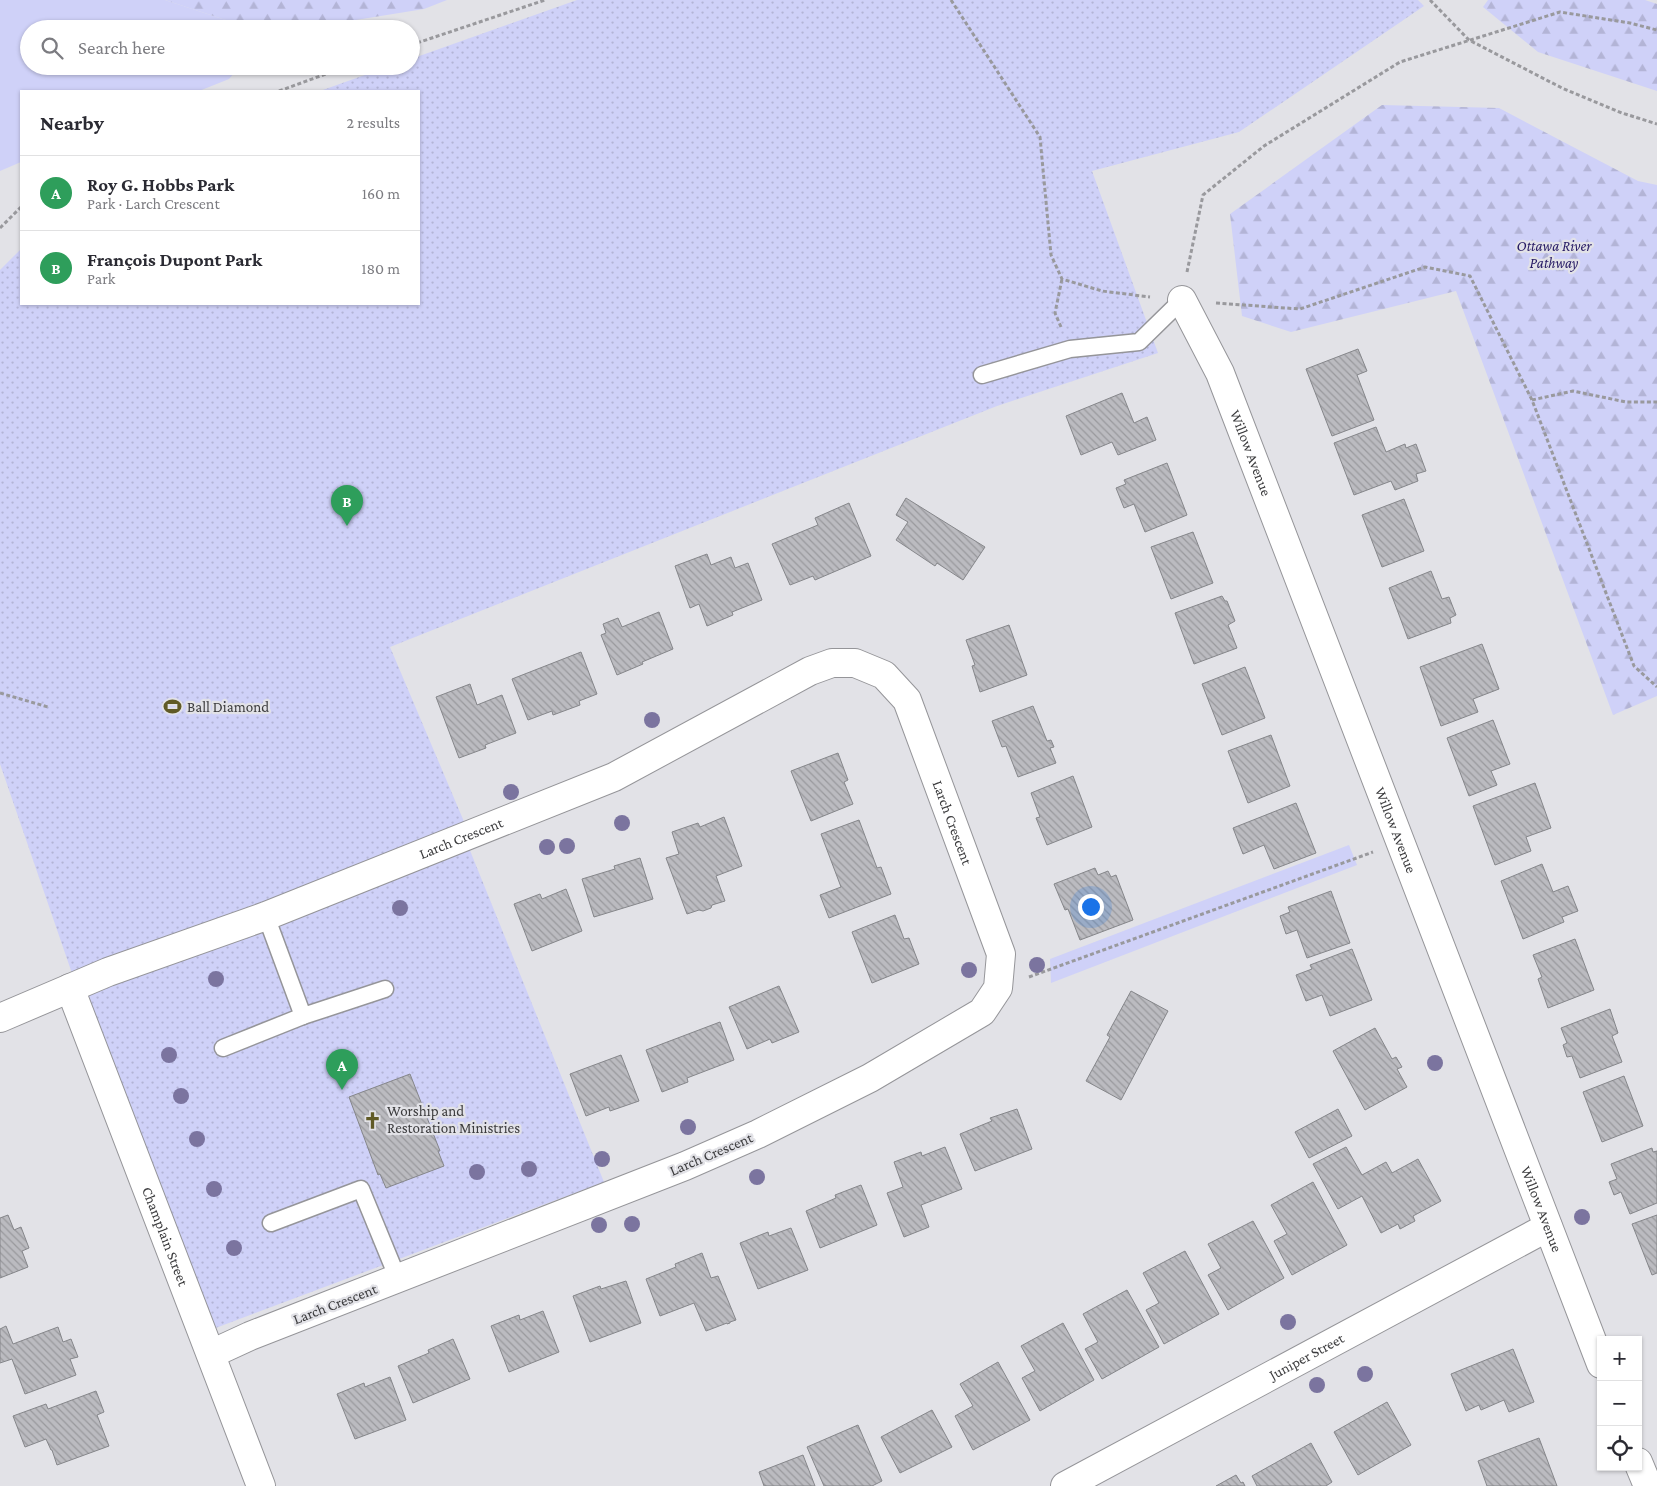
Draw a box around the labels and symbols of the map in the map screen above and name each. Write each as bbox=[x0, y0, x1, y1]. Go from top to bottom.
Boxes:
park label: Ottawa River Pathway bbox=[1517, 238, 1592, 272]
street label: Willow Avenue bbox=[1227, 408, 1275, 499]
pin: B bbox=[331, 485, 363, 526]
sports icon: Ball Diamond bbox=[163, 697, 183, 717]
place label: Ball Diamond bbox=[187, 699, 269, 715]
street label: Larch Crescent bbox=[929, 778, 976, 868]
street label: Willow Avenue bbox=[1372, 785, 1420, 876]
street label: Larch Crescent bbox=[417, 814, 506, 862]
your location bbox=[1078, 894, 1104, 920]
pin: A bbox=[326, 1049, 358, 1090]
place label: Worship and Restoration Ministries bbox=[387, 1103, 520, 1136]
church icon: Worship and Restoration Ministries bbox=[363, 1110, 383, 1130]
street label: Larch Crescent bbox=[667, 1129, 756, 1179]
street label: Willow Avenue bbox=[1518, 1164, 1565, 1255]
street label: Champlain Street bbox=[139, 1185, 192, 1289]
street label: Larch Crescent bbox=[291, 1280, 380, 1327]
street label: Juniper Street bbox=[1265, 1330, 1347, 1385]

